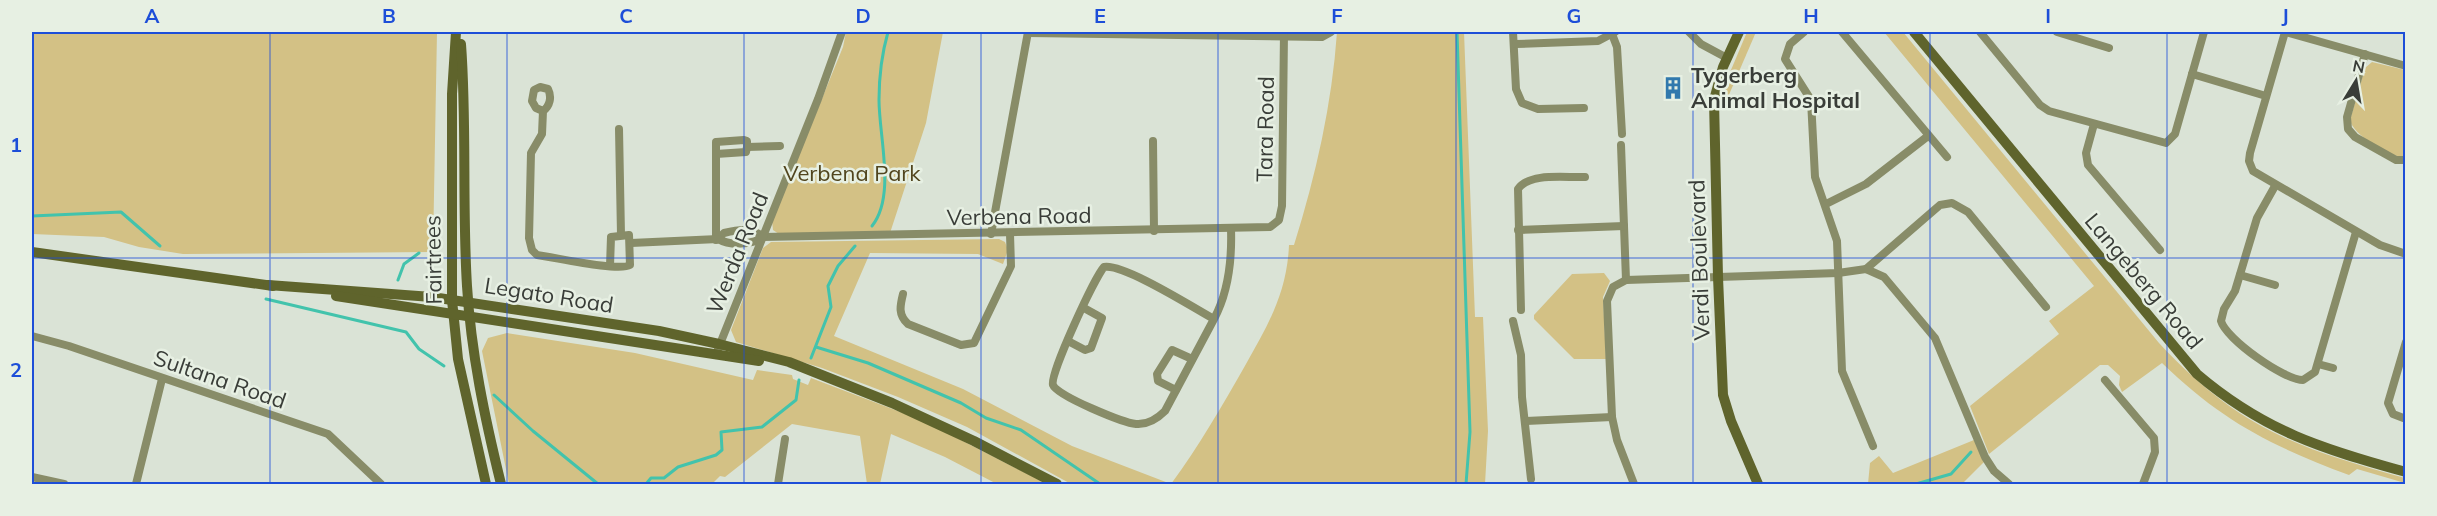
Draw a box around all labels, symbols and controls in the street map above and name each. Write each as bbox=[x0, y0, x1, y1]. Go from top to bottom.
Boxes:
text: A bbox=[145, 3, 160, 28]
text: B bbox=[382, 3, 396, 28]
text: C bbox=[619, 3, 633, 28]
text: D bbox=[855, 3, 871, 28]
text: E bbox=[1094, 3, 1106, 28]
text: F bbox=[1331, 3, 1343, 28]
text: G bbox=[1567, 3, 1581, 28]
text: H bbox=[1803, 3, 1819, 28]
text: I bbox=[2045, 3, 2051, 28]
text: J bbox=[2281, 3, 2289, 28]
north arrow bbox=[2326, 51, 2386, 111]
text: N bbox=[2351, 55, 2367, 77]
place label: Tygerberg Animal Hospital bbox=[1691, 61, 1860, 114]
building icon: Tygerberg Animal Hospital bbox=[1660, 75, 1686, 101]
street label: Tara Road bbox=[1250, 76, 1280, 182]
text: 1 bbox=[10, 132, 22, 157]
park label: Verbena Park bbox=[783, 159, 921, 187]
street label: Verdi Boulevard bbox=[1682, 179, 1716, 341]
street label: Werda Road bbox=[700, 188, 774, 318]
street label: Verbena Road bbox=[946, 201, 1092, 231]
street label: Langeberg Road bbox=[2079, 207, 2209, 355]
street label: Fairtrees bbox=[418, 215, 448, 305]
street label: Legato Road bbox=[483, 271, 615, 319]
street label: Sultana Road bbox=[150, 343, 290, 415]
text: 2 bbox=[10, 357, 22, 382]

